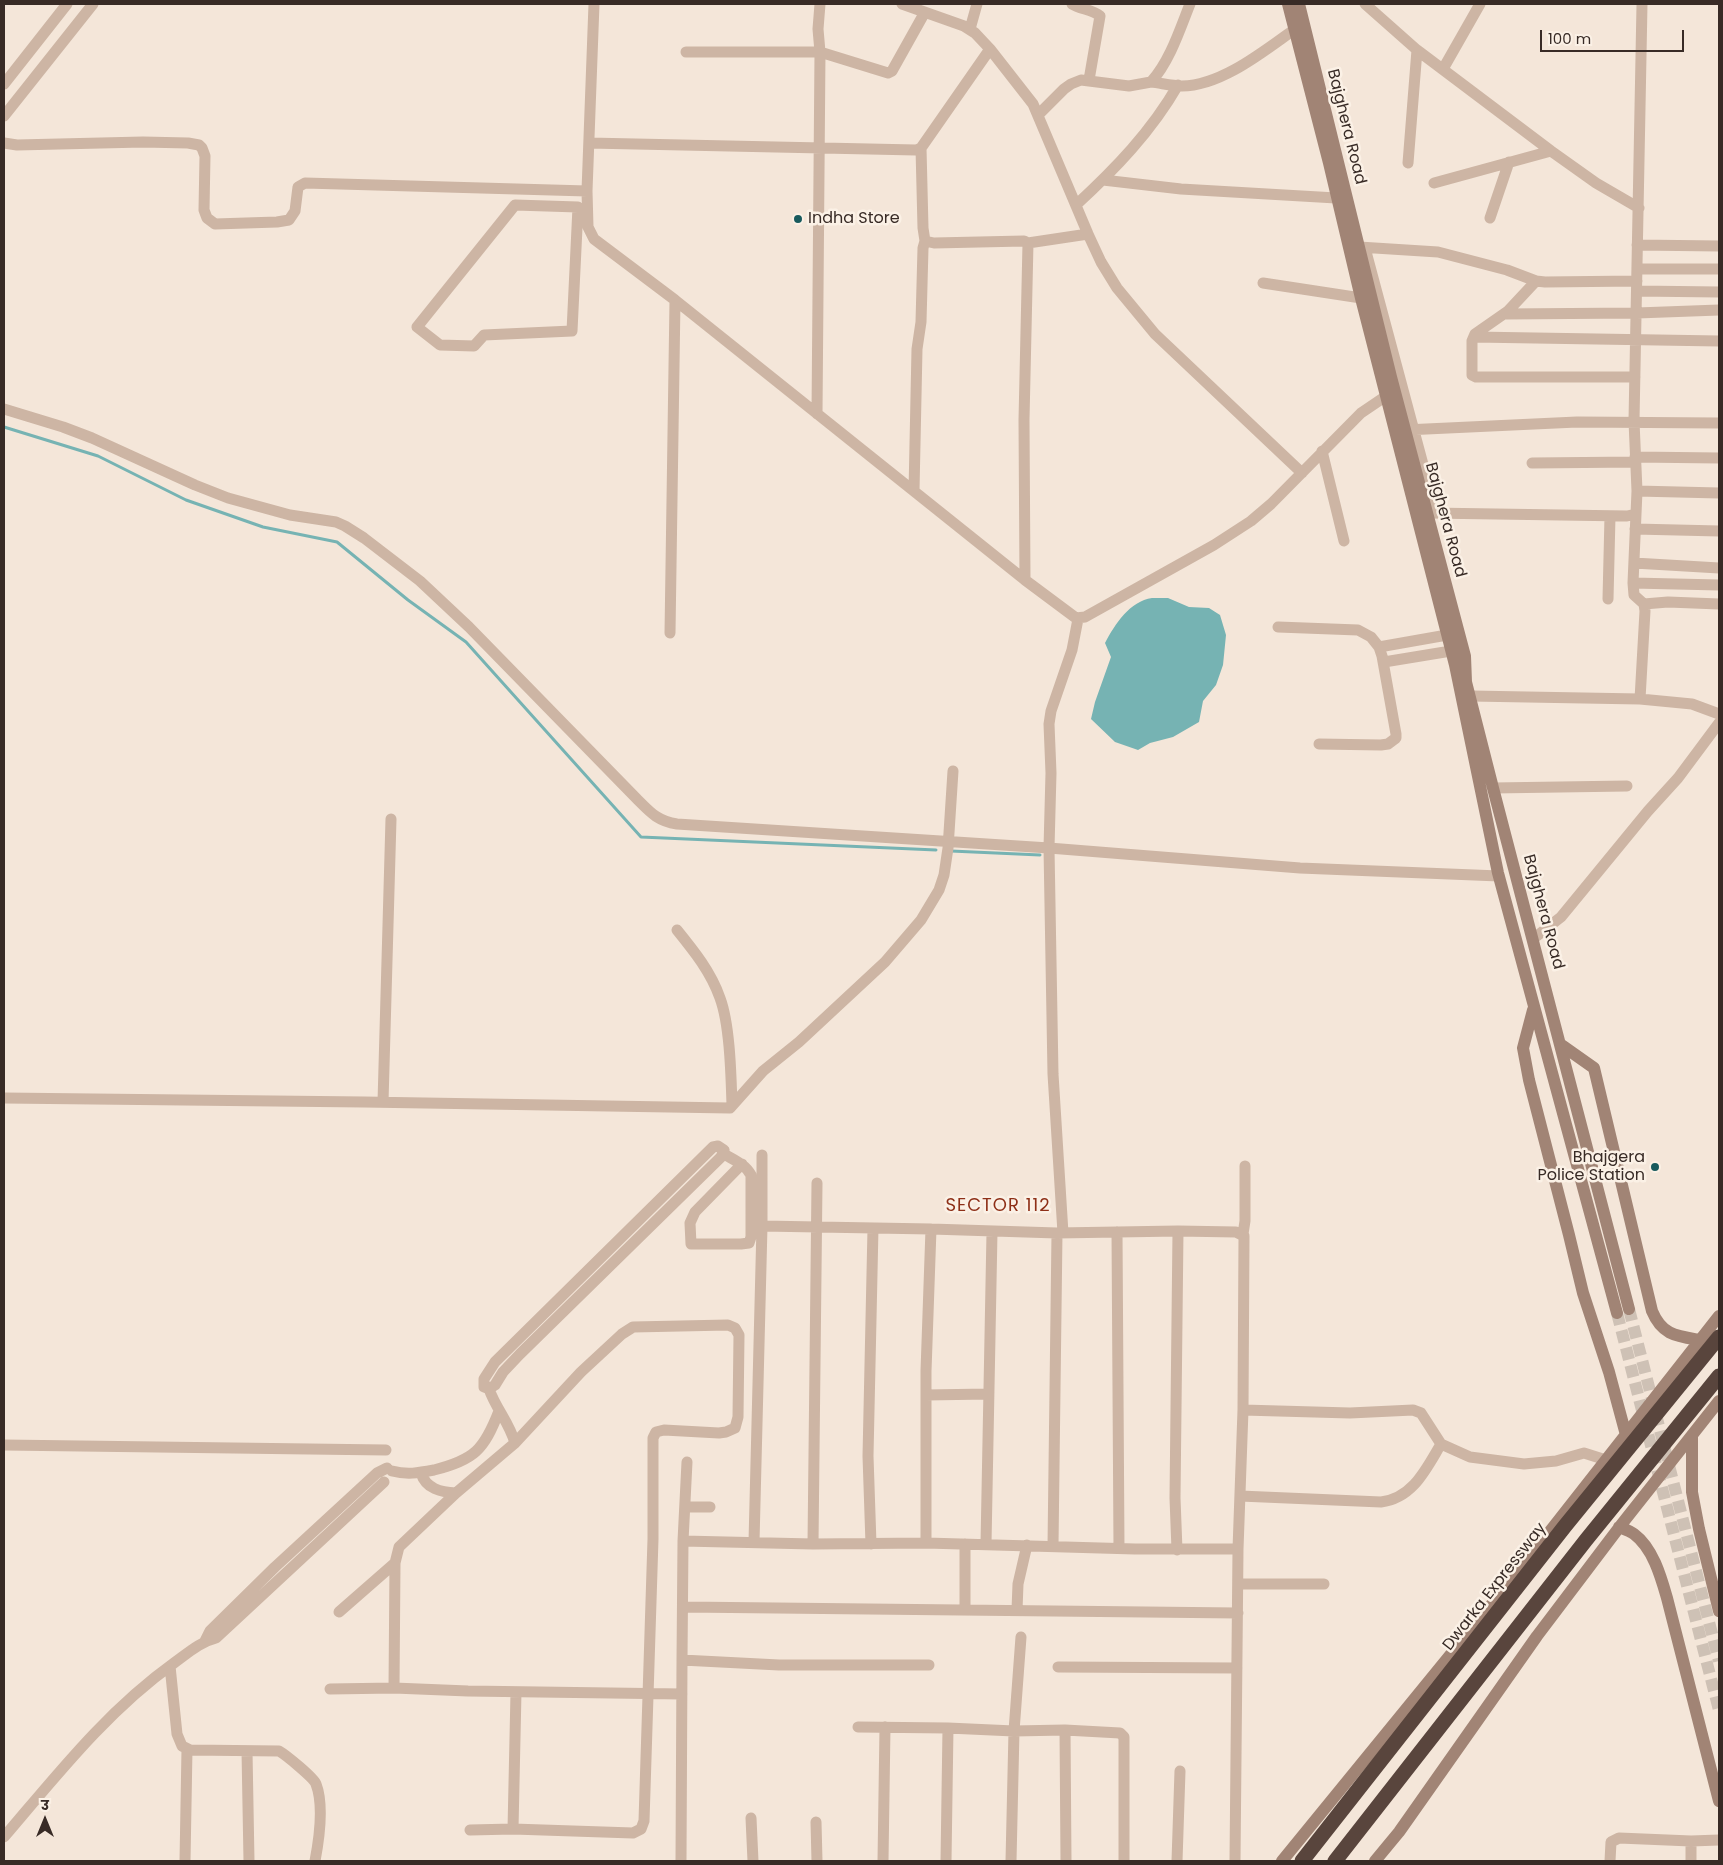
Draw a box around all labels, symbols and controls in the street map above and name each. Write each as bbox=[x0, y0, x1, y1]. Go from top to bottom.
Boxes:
scale bar bbox=[1543, 20, 1687, 52]
text: 100 m bbox=[1548, 28, 1591, 49]
street label: Bajghera Road bbox=[1322, 67, 1370, 187]
place label: Indha Store bbox=[808, 209, 900, 229]
marker: Indha Store bbox=[792, 213, 804, 225]
street label: Bajghera Road bbox=[1420, 460, 1470, 580]
street label: Bajghera Road bbox=[1518, 852, 1568, 972]
place label: Bhajgera Police Station bbox=[1537, 1148, 1645, 1186]
marker: Bhajgera Police Station bbox=[1649, 1161, 1661, 1173]
district label: SECTOR 112 bbox=[944, 1195, 1052, 1217]
street label: Dwarka Expressway bbox=[1439, 1519, 1551, 1655]
north arrow bbox=[20, 1795, 70, 1845]
text: उ bbox=[41, 1795, 49, 1815]

